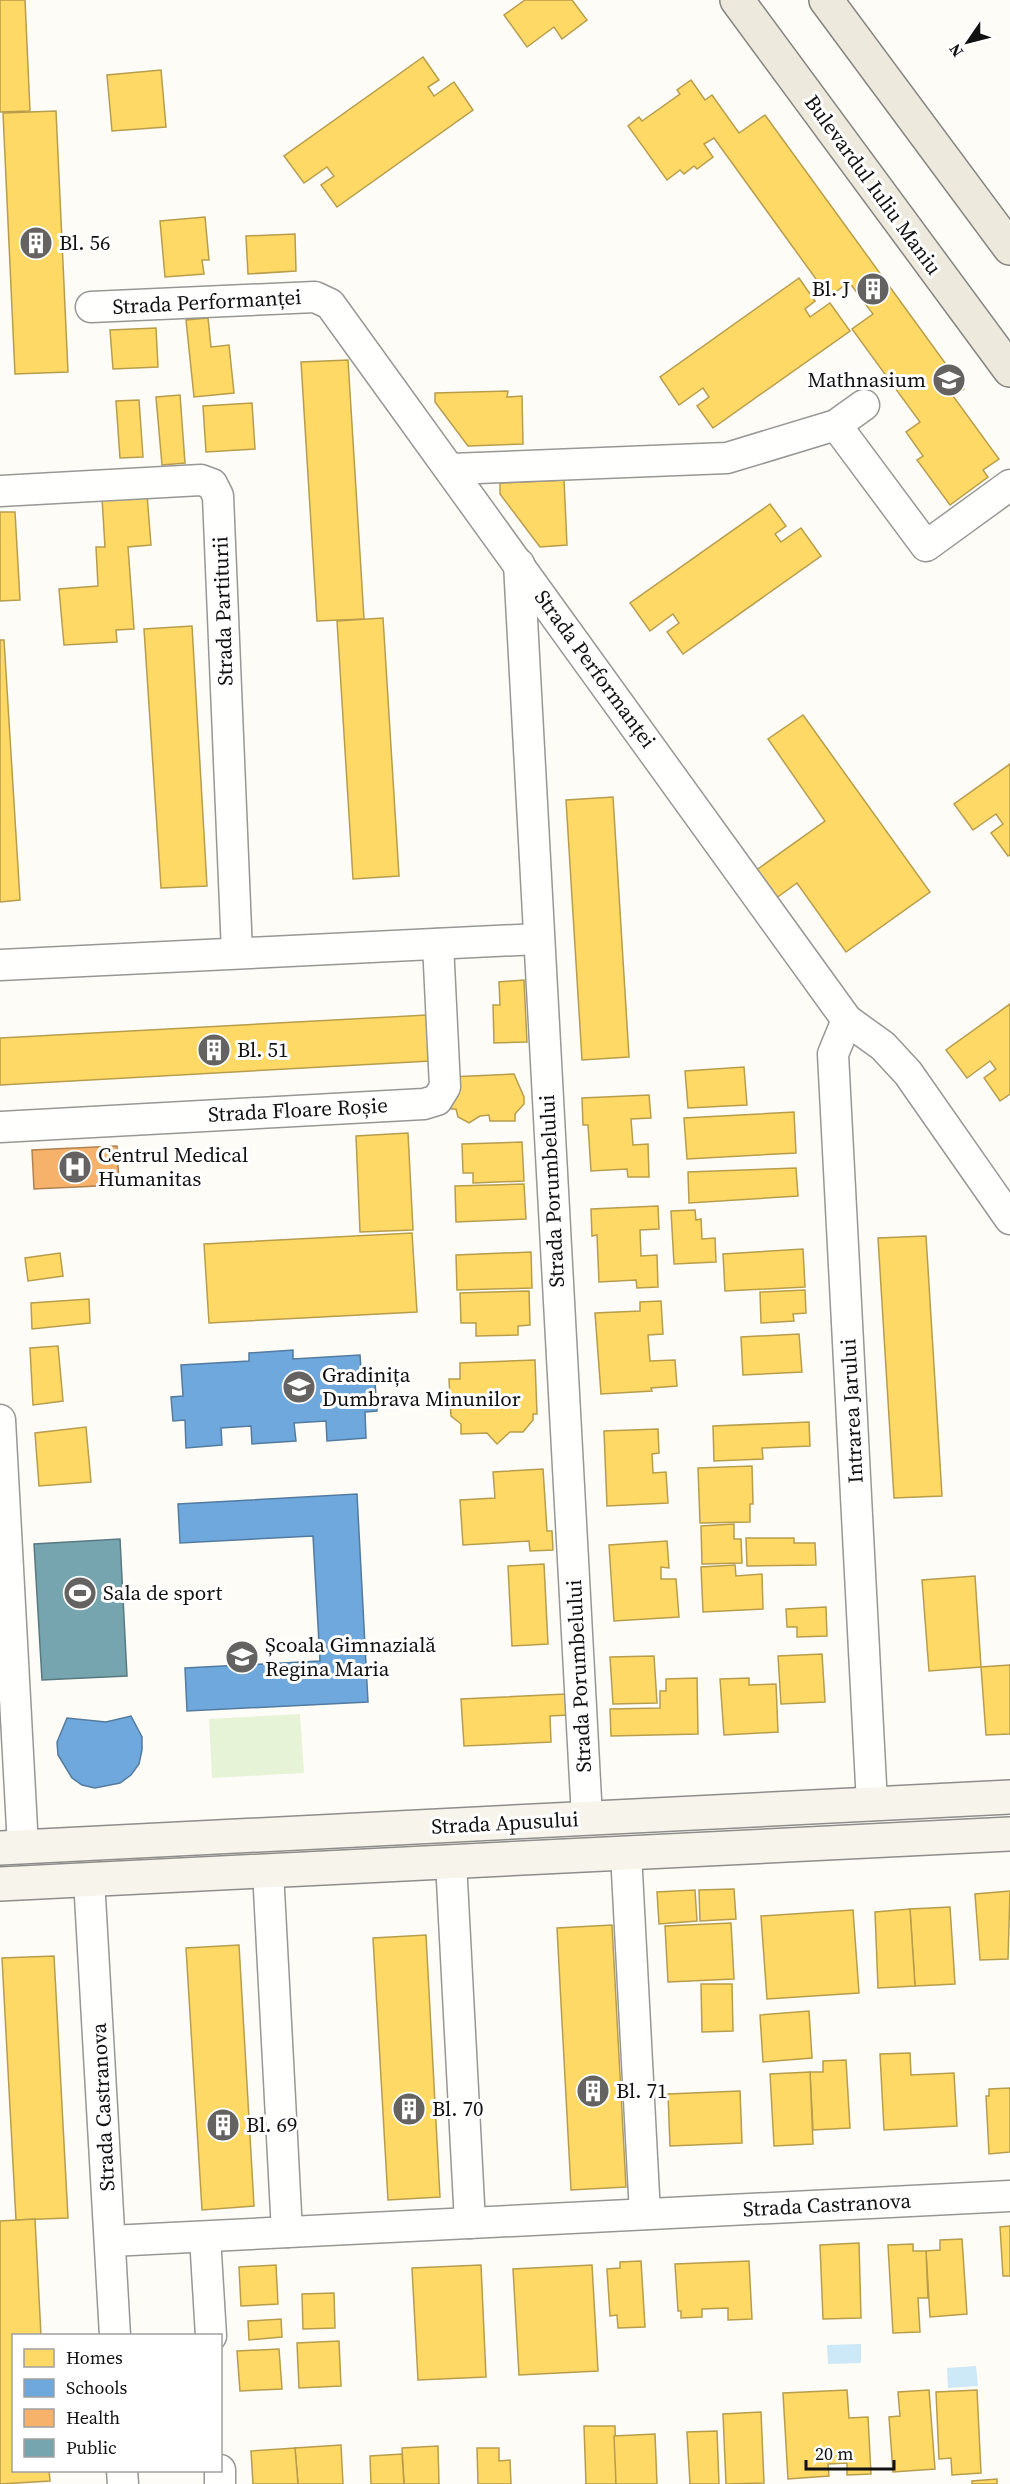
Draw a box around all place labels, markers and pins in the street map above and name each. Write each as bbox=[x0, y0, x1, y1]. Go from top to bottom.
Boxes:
building icon: Bl. 56 bbox=[18, 225, 54, 261]
place label: Bl. 56 bbox=[59, 228, 110, 257]
building icon: Bl. J bbox=[855, 271, 891, 307]
place label: Bl. J bbox=[812, 274, 850, 303]
school or university icon: Mathnasium bbox=[931, 362, 967, 398]
place label: Mathnasium bbox=[807, 365, 926, 394]
building icon: Bl. 51 bbox=[196, 1032, 232, 1068]
place label: Bl. 51 bbox=[237, 1035, 288, 1064]
place label: Centrul Medical Humanitas bbox=[98, 1140, 248, 1193]
hospital icon: Centrul Medical Humanitas bbox=[57, 1149, 93, 1185]
place label: Gradinița Dumbrava Minunilor bbox=[322, 1360, 521, 1413]
school or university icon: Gradinița Dumbrava Minunilor bbox=[281, 1369, 317, 1405]
sports icon: Sala de sport bbox=[62, 1575, 98, 1611]
place label: Sala de sport bbox=[103, 1578, 223, 1607]
place label: Școala Gimnazială Regina Maria bbox=[265, 1630, 436, 1683]
school or university icon: Școala Gimnazială Regina Maria bbox=[224, 1639, 260, 1675]
building icon: Bl. 71 bbox=[575, 2073, 611, 2109]
place label: Bl. 71 bbox=[616, 2076, 667, 2105]
building icon: Bl. 70 bbox=[391, 2091, 427, 2127]
place label: Bl. 70 bbox=[432, 2094, 483, 2123]
building icon: Bl. 69 bbox=[205, 2107, 241, 2143]
place label: Bl. 69 bbox=[246, 2110, 297, 2139]

